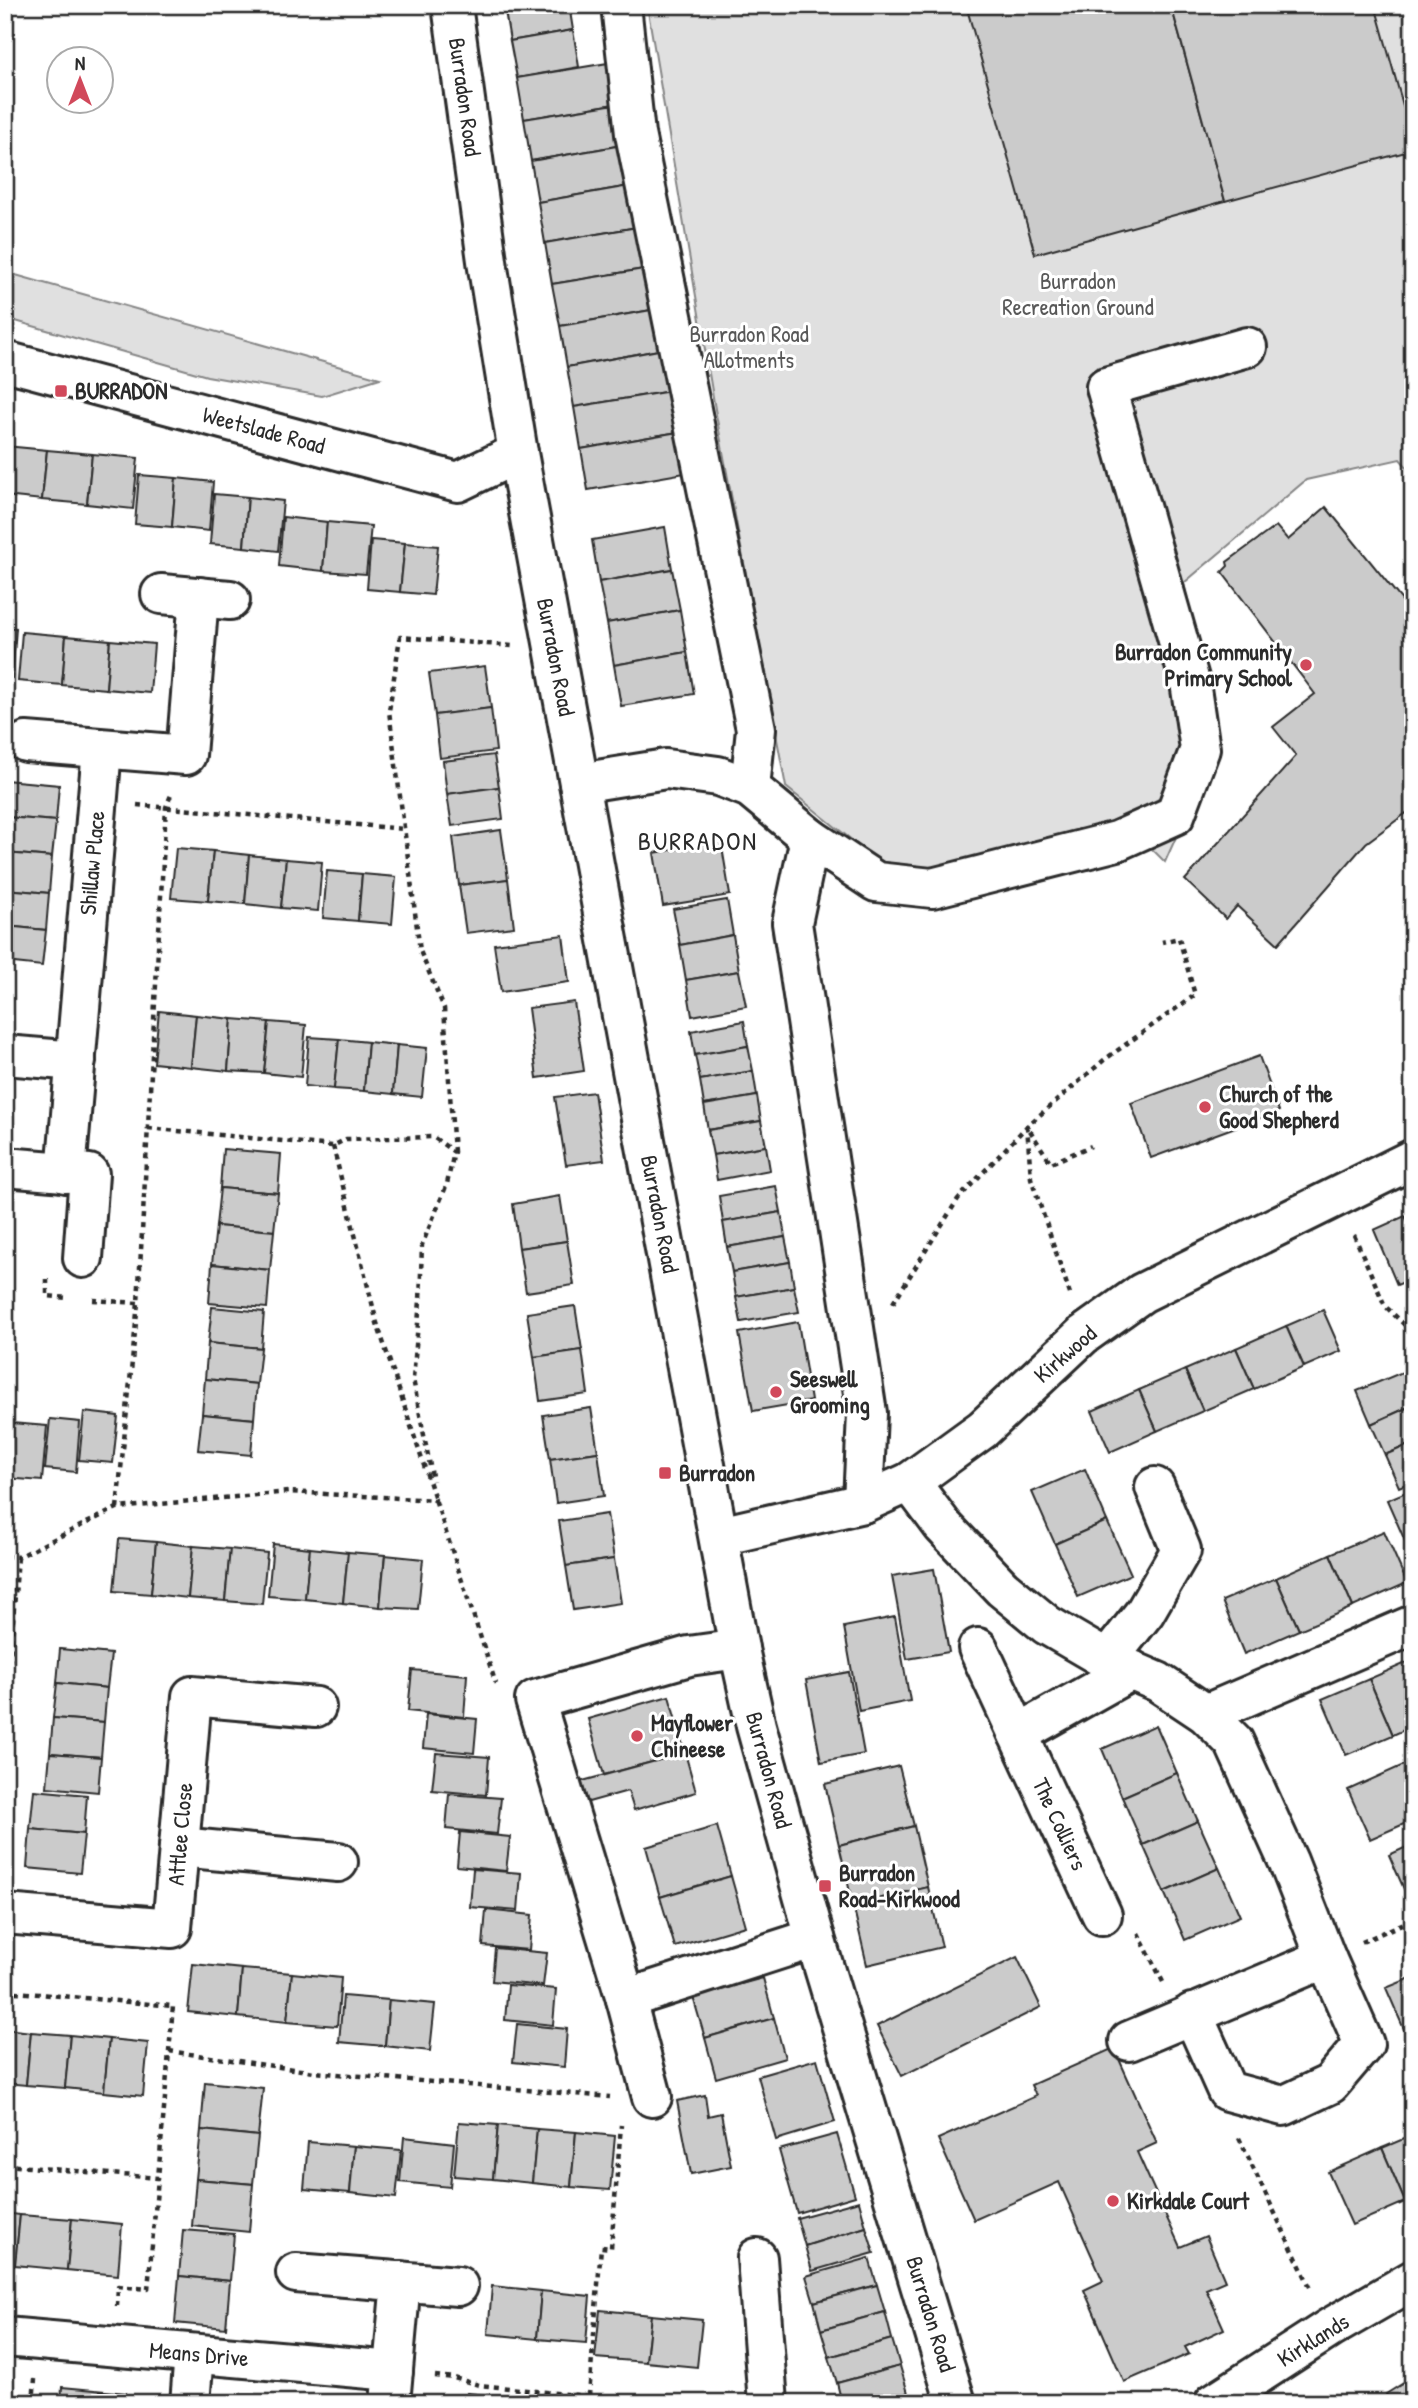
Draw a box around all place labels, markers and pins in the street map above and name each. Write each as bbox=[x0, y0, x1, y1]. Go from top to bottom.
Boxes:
place label: BURRADON bbox=[75, 375, 167, 406]
marker: BURRADON bbox=[53, 383, 69, 399]
place label: Burradon Community Primary School bbox=[1115, 636, 1293, 694]
marker: Burradon Community Primary School bbox=[1298, 657, 1314, 673]
place label: Church of the Good Shepherd bbox=[1219, 1078, 1339, 1136]
marker: Church of the Good Shepherd bbox=[1197, 1099, 1213, 1115]
place label: Seeswell Grooming bbox=[790, 1363, 870, 1421]
marker: Seeswell Grooming bbox=[768, 1384, 784, 1400]
place label: Burradon bbox=[679, 1457, 755, 1488]
marker: Burradon bbox=[657, 1465, 673, 1481]
place label: Mayflower Chineese bbox=[651, 1707, 733, 1764]
marker: Mayflower Chineese bbox=[629, 1728, 645, 1744]
place label: Burradon Road-Kirkwood bbox=[839, 1857, 960, 1914]
marker: Burradon Road-Kirkwood bbox=[817, 1878, 833, 1894]
place label: Kirkdale Court bbox=[1127, 2185, 1250, 2216]
marker: Kirkdale Court bbox=[1105, 2193, 1121, 2209]

